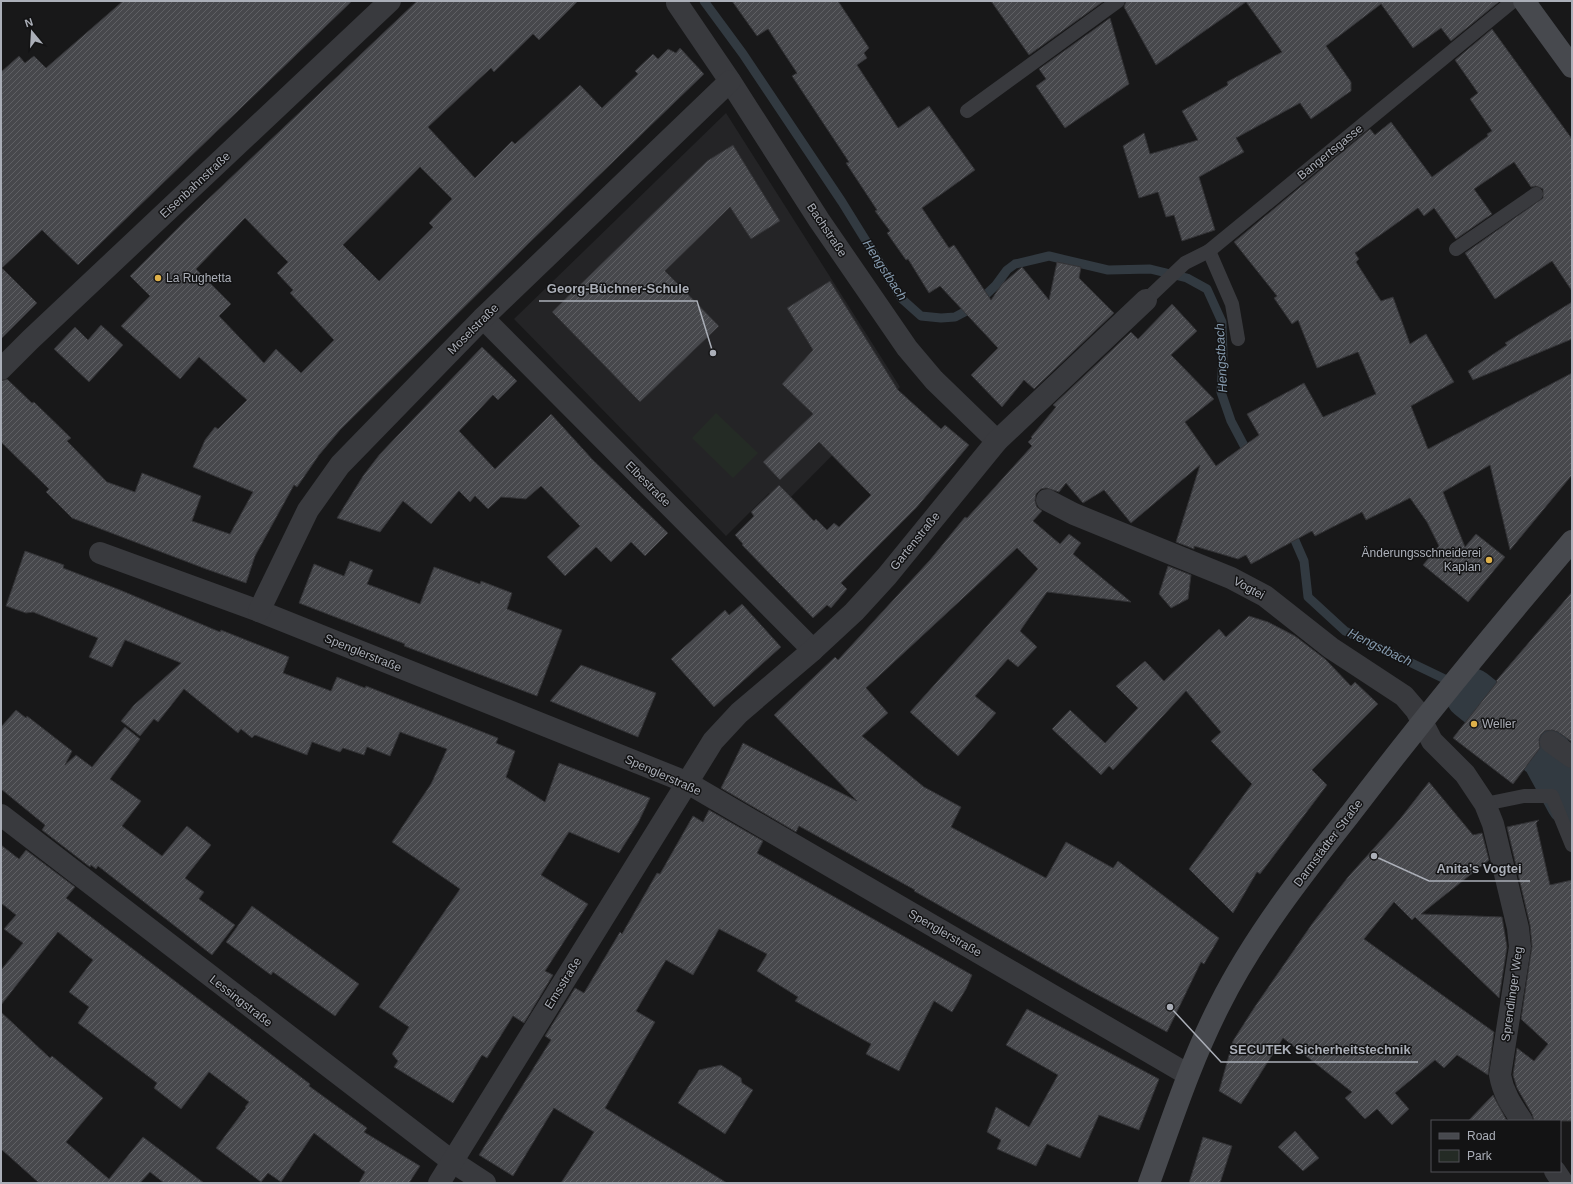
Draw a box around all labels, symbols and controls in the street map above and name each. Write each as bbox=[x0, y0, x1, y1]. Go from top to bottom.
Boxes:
north arrow bbox=[12, 12, 52, 52]
text: N bbox=[23, 16, 35, 29]
street label: Bangertsgasse bbox=[1294, 121, 1366, 183]
street label: Eisenbahnstraße bbox=[157, 149, 233, 221]
street label: Bachstraße bbox=[804, 201, 850, 260]
water label: Hengstbach bbox=[860, 237, 910, 303]
place label: La Rughetta bbox=[166, 271, 232, 285]
marker: La Rughetta bbox=[153, 273, 163, 283]
callout: Georg-Büchner-Schule bbox=[539, 276, 697, 301]
text: Georg-Büchner-Schule bbox=[547, 281, 689, 296]
street label: Moselstraße bbox=[445, 300, 502, 357]
water label: Hengstbach bbox=[1212, 323, 1230, 393]
street label: Elbestraße bbox=[623, 459, 674, 510]
street label: Gartenstraße bbox=[887, 509, 943, 573]
place label: Änderungsschneiderei Kaplan bbox=[1362, 546, 1481, 574]
marker: Änderungsschneiderei Kaplan bbox=[1484, 555, 1494, 565]
street label: Vogtei bbox=[1231, 574, 1267, 602]
water label: Hengstbach bbox=[1346, 625, 1414, 669]
street label: Spenglerstraße bbox=[322, 631, 404, 675]
place label: Weller bbox=[1482, 717, 1516, 731]
marker: Weller bbox=[1469, 719, 1479, 729]
street label: Spenglerstraße bbox=[623, 752, 704, 798]
street label: Darmstädter Straße bbox=[1291, 796, 1365, 889]
callout: Anita's Vogtei bbox=[1429, 856, 1530, 881]
text: Anita's Vogtei bbox=[1436, 861, 1522, 876]
street label: Spenglerstraße bbox=[906, 906, 984, 960]
street label: Sprendlinger Weg bbox=[1498, 946, 1526, 1042]
street label: Emsstraße bbox=[542, 954, 584, 1011]
street label: Lessingstraße bbox=[207, 972, 275, 1030]
callout: SECUTEK Sicherheitstechnik bbox=[1221, 1037, 1418, 1062]
text: SECUTEK Sicherheitstechnik bbox=[1229, 1042, 1411, 1057]
legend bbox=[1431, 1120, 1561, 1172]
text: Road bbox=[1467, 1129, 1496, 1143]
text: Park bbox=[1467, 1149, 1493, 1163]

